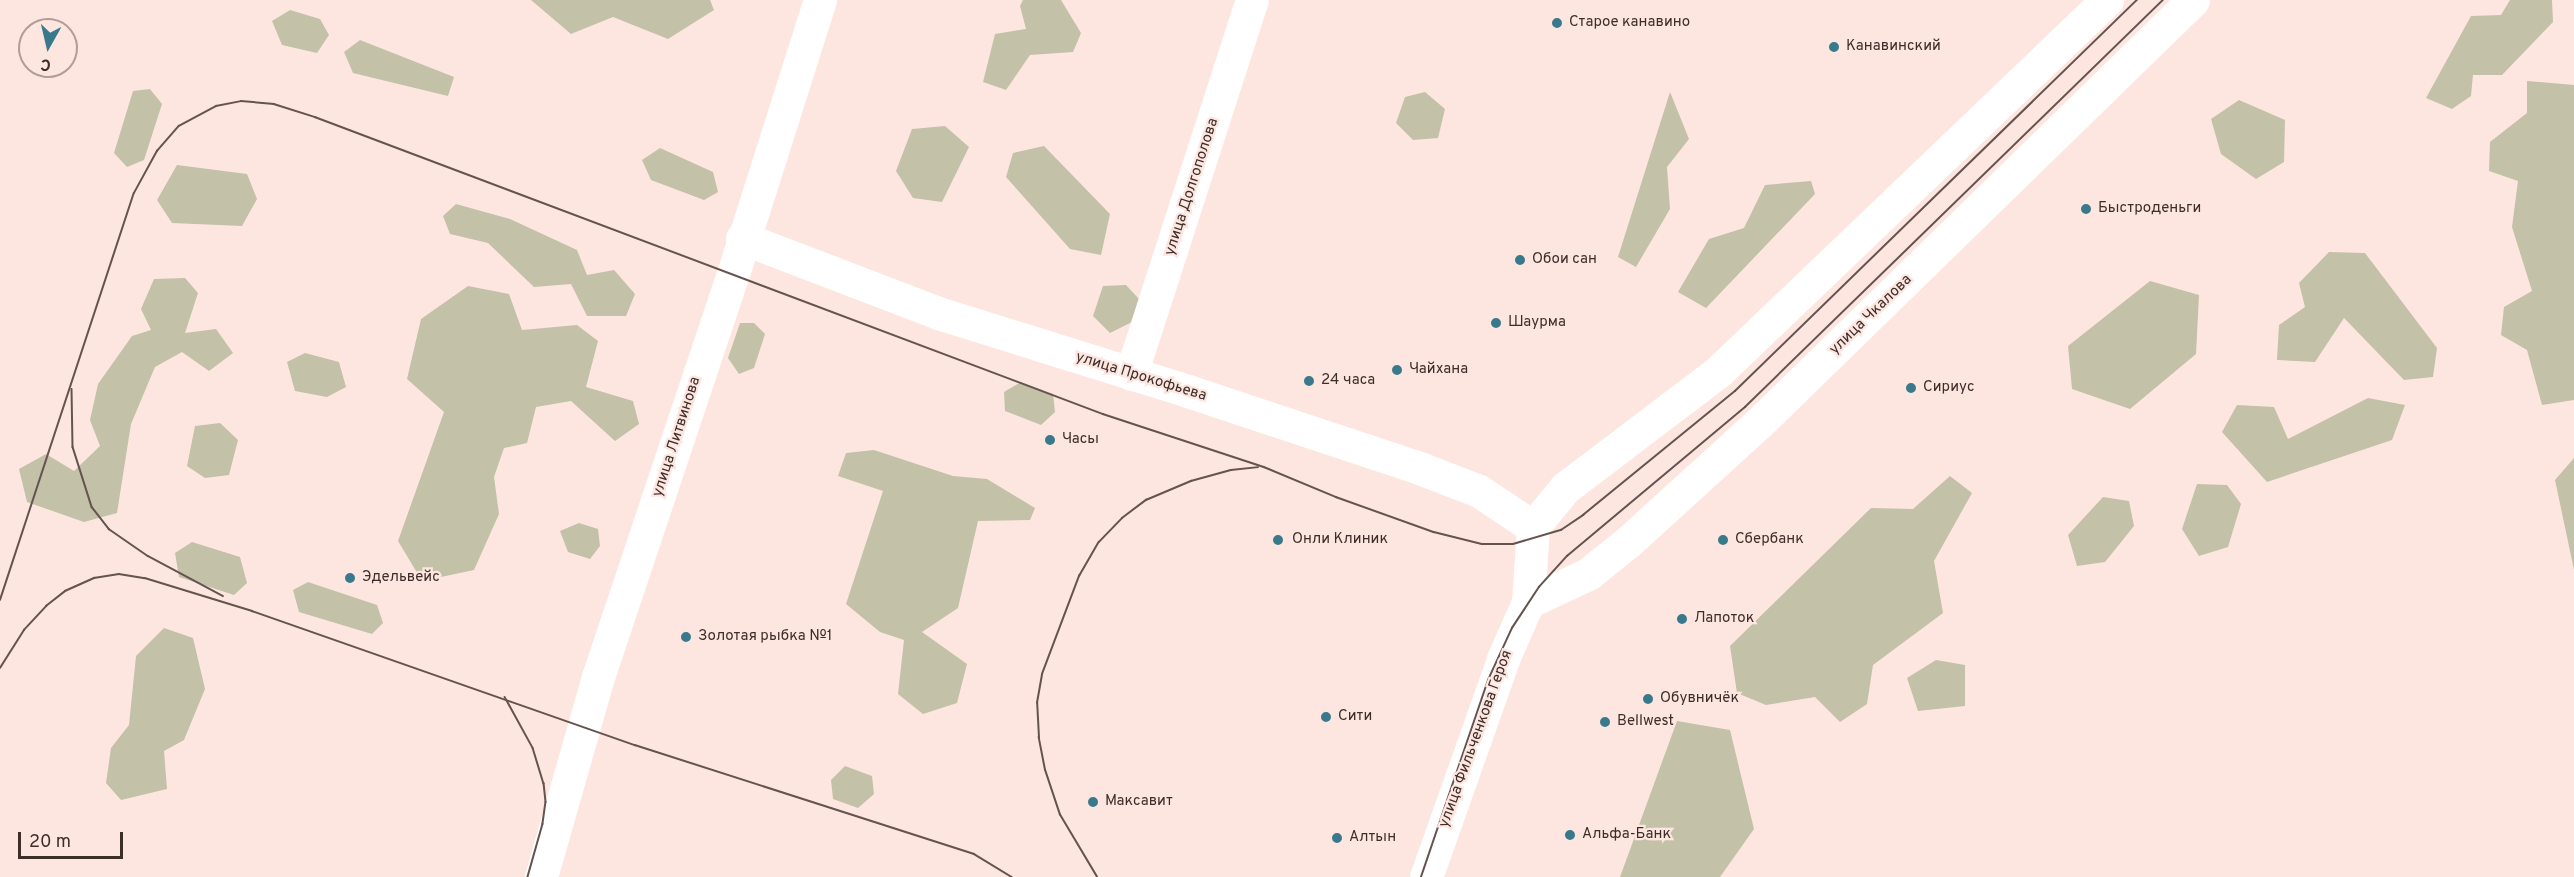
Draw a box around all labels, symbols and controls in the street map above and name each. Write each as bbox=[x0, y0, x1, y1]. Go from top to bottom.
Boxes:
place label: Старое канавино bbox=[1569, 14, 1690, 32]
marker: Старое канавино bbox=[1550, 16, 1564, 30]
north arrow bbox=[18, 18, 78, 78]
place label: Канавинский bbox=[1846, 38, 1941, 56]
marker: Канавинский bbox=[1827, 40, 1841, 54]
text: С bbox=[39, 53, 52, 74]
street label: улица Долгополова bbox=[1161, 116, 1223, 258]
place label: Быстроденьги bbox=[2098, 200, 2201, 218]
marker: Быстроденьги bbox=[2079, 202, 2093, 216]
place label: Обои сан bbox=[1532, 251, 1597, 269]
marker: Обои сан bbox=[1513, 253, 1527, 267]
street label: улица Чкалова bbox=[1826, 271, 1916, 359]
place label: Шаурма bbox=[1508, 314, 1566, 332]
marker: Шаурма bbox=[1489, 316, 1503, 330]
street label: улица Прокофьева bbox=[1073, 349, 1209, 405]
place label: Чайхана bbox=[1409, 361, 1468, 379]
marker: Чайхана bbox=[1390, 363, 1404, 377]
place label: 24 часа bbox=[1321, 372, 1375, 390]
marker: 24 часа bbox=[1302, 374, 1316, 388]
street label: улица Литвинова bbox=[649, 375, 705, 499]
place label: Сириус bbox=[1923, 379, 1974, 397]
marker: Сириус bbox=[1904, 381, 1918, 395]
place label: Часы bbox=[1062, 431, 1099, 449]
marker: Часы bbox=[1043, 433, 1057, 447]
marker: Онли Клиник bbox=[1269, 531, 1287, 549]
place label: Онли Клиник bbox=[1292, 531, 1388, 549]
place label: Сбербанк bbox=[1735, 531, 1804, 549]
marker: Сбербанк bbox=[1716, 533, 1730, 547]
place label: Эдельвейс bbox=[362, 569, 440, 587]
marker: Эдельвейс bbox=[343, 571, 357, 585]
place label: Лапоток bbox=[1694, 610, 1754, 628]
marker: Лапоток bbox=[1675, 612, 1689, 626]
place label: Золотая рыбка №1 bbox=[698, 628, 832, 646]
marker: Золотая рыбка №1 bbox=[679, 630, 693, 644]
street label: улица Фильченкова Героя bbox=[1435, 648, 1517, 830]
place label: Обувничёк bbox=[1660, 690, 1739, 708]
marker: Обувничёк bbox=[1641, 692, 1655, 706]
place label: Сити bbox=[1338, 708, 1372, 726]
marker: Сити bbox=[1319, 710, 1333, 724]
place label: Bellwest bbox=[1617, 713, 1674, 731]
marker: Bellwest bbox=[1598, 715, 1612, 729]
place label: Максавит bbox=[1105, 793, 1173, 811]
marker: Максавит bbox=[1086, 795, 1100, 809]
scale bar bbox=[21, 820, 126, 858]
place label: Альфа-Банк bbox=[1582, 826, 1671, 844]
marker: Альфа-Банк bbox=[1563, 828, 1577, 842]
place label: Алтын bbox=[1349, 829, 1396, 847]
text: 20 m bbox=[29, 831, 71, 854]
marker: Алтын bbox=[1330, 831, 1344, 845]

